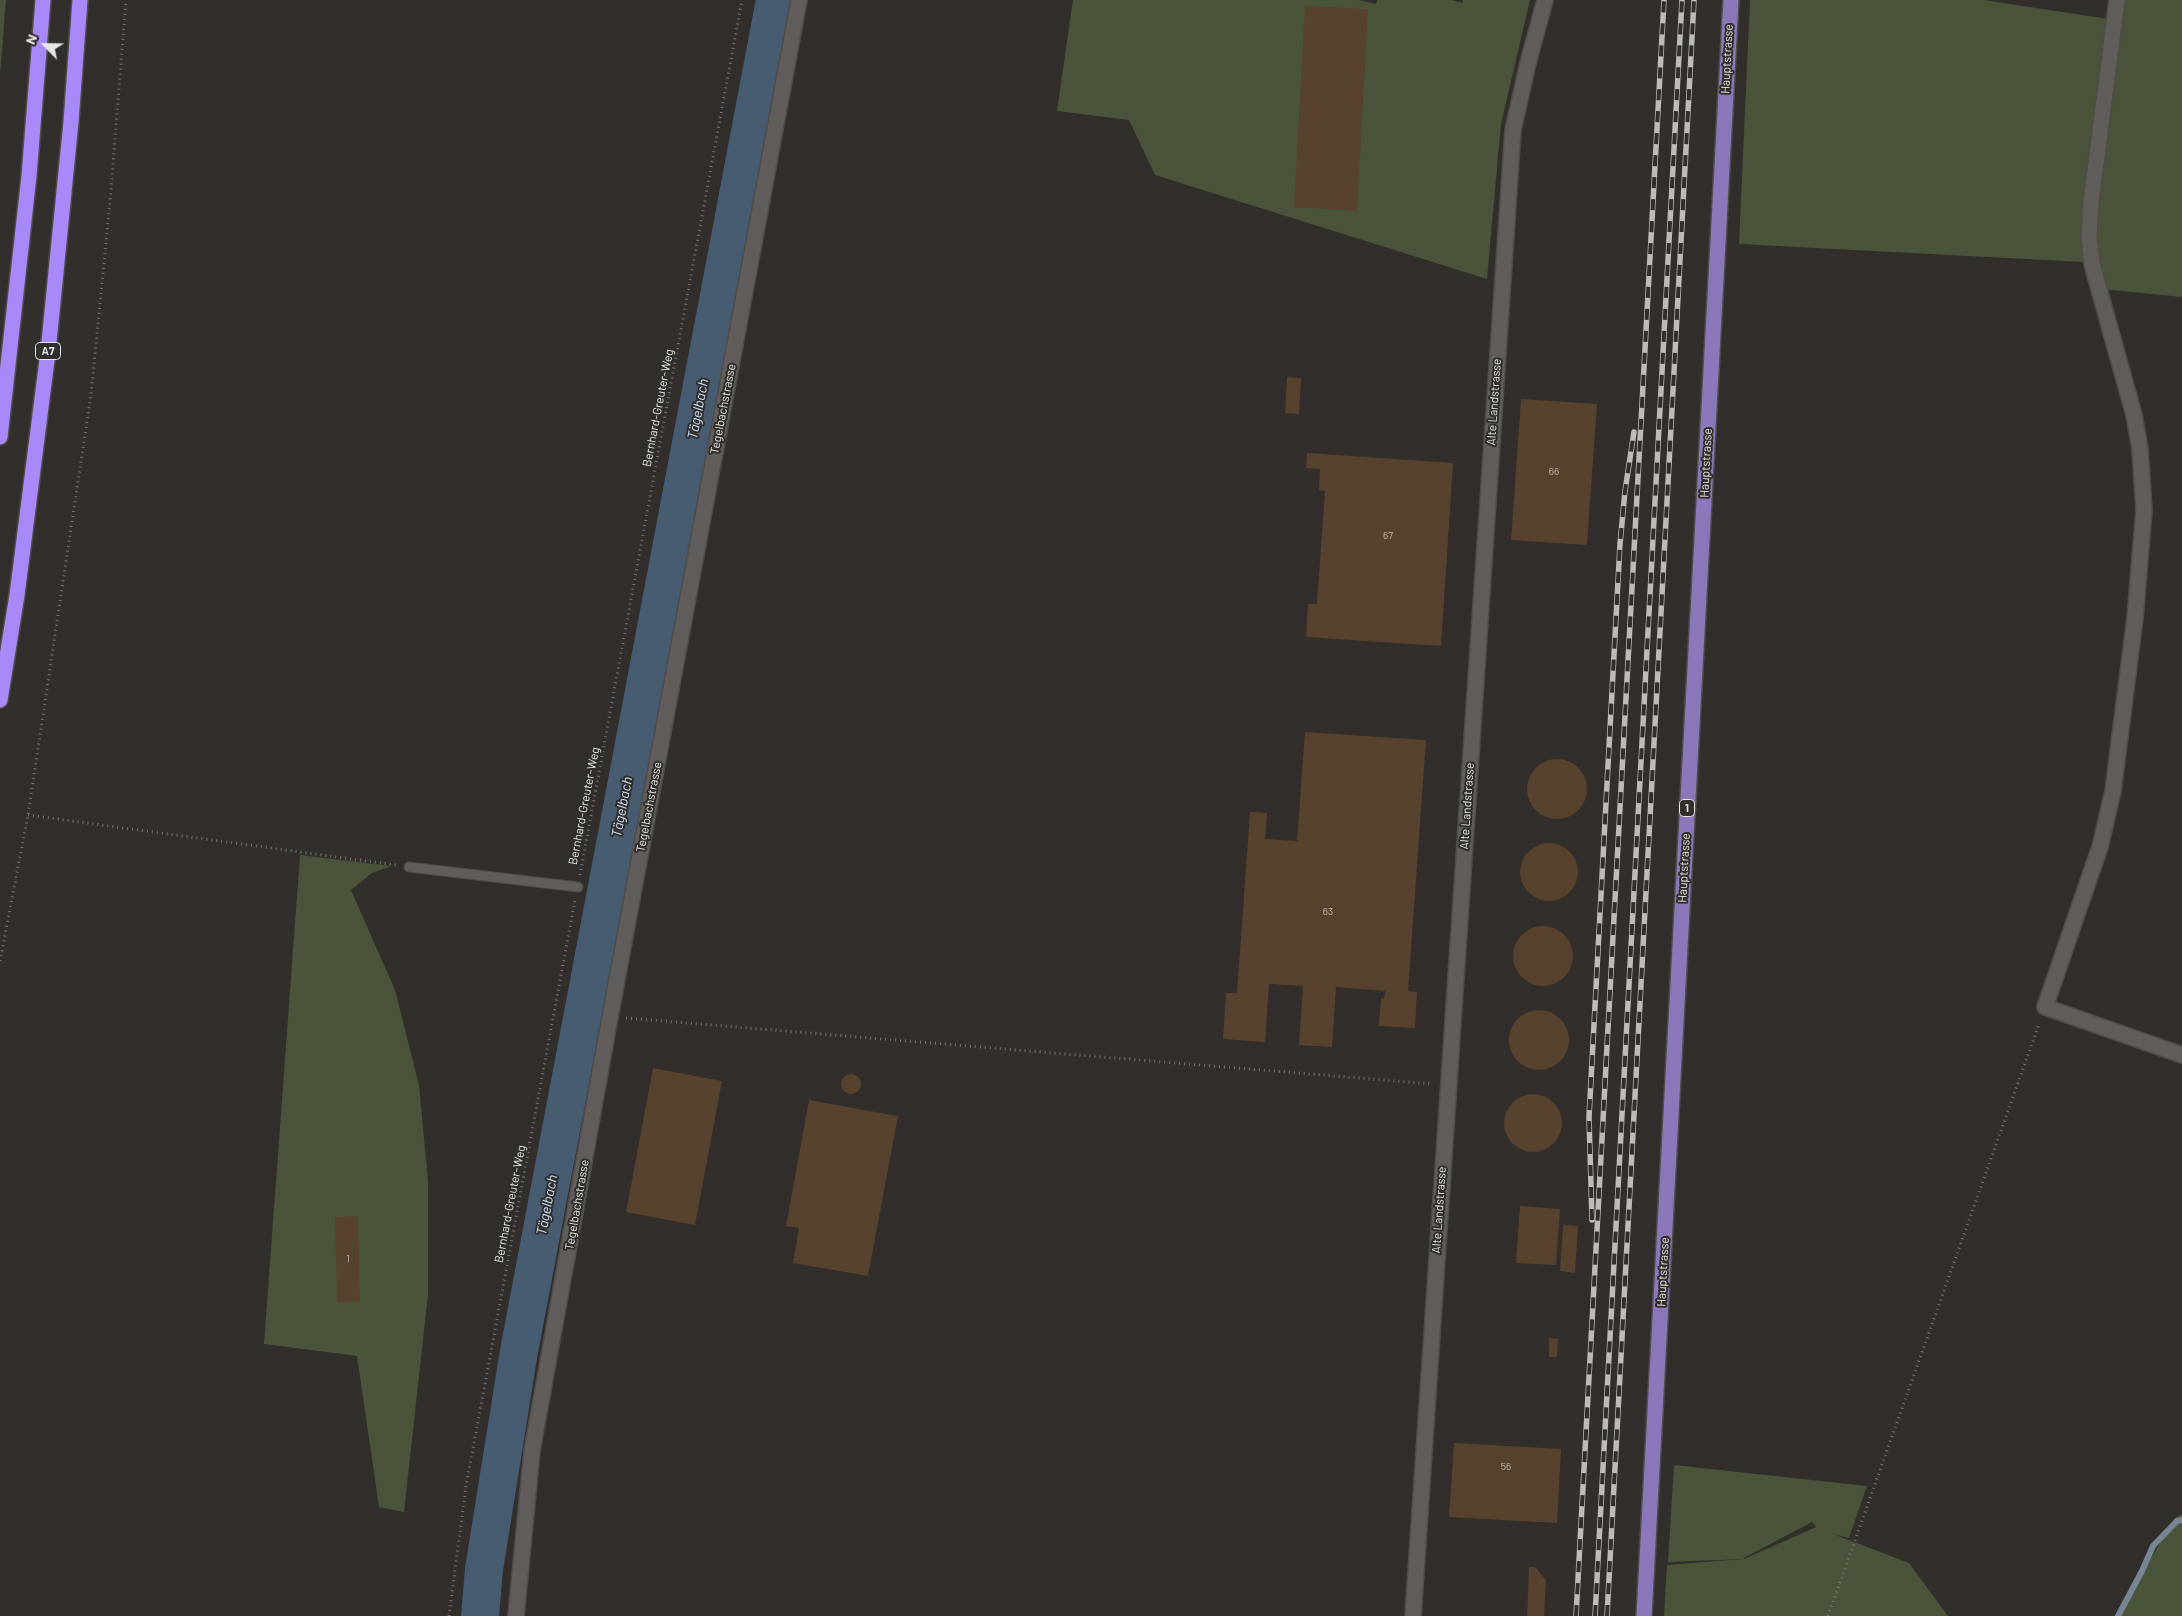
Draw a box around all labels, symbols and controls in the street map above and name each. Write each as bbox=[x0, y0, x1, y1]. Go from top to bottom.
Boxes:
north arrow bbox=[20, 20, 70, 70]
street label: Hauptstrasse bbox=[1718, 24, 1736, 94]
text: N bbox=[21, 31, 40, 47]
road number: A7 bbox=[36, 342, 60, 360]
street label: Bernhard-Greuter-Weg bbox=[640, 348, 676, 468]
street label: Alte Landstrasse bbox=[1484, 358, 1504, 446]
street label: Tegelbachstrasse bbox=[707, 363, 739, 455]
water label: Tägelbach bbox=[684, 377, 712, 441]
street label: Hauptstrasse bbox=[1697, 428, 1715, 498]
house number: 66 bbox=[1549, 466, 1559, 478]
house number: 67 bbox=[1383, 530, 1393, 542]
street label: Bernhard-Greuter-Weg bbox=[566, 746, 602, 866]
street label: Tegelbachstrasse bbox=[633, 761, 665, 853]
street label: Alte Landstrasse bbox=[1457, 762, 1477, 850]
water label: Tägelbach bbox=[608, 775, 636, 839]
road number: 1 bbox=[1680, 800, 1694, 816]
street label: Hauptstrasse bbox=[1675, 833, 1693, 903]
house number: 63 bbox=[1323, 906, 1333, 918]
street label: Bernhard-Greuter-Weg bbox=[492, 1144, 528, 1264]
street label: Tegelbachstrasse bbox=[562, 1159, 592, 1251]
street label: Alte Landstrasse bbox=[1429, 1166, 1449, 1254]
water label: Tägelbach bbox=[533, 1173, 561, 1237]
street label: Hauptstrasse bbox=[1654, 1237, 1672, 1307]
house number: 1 bbox=[346, 1253, 350, 1265]
house number: 56 bbox=[1501, 1461, 1511, 1473]

